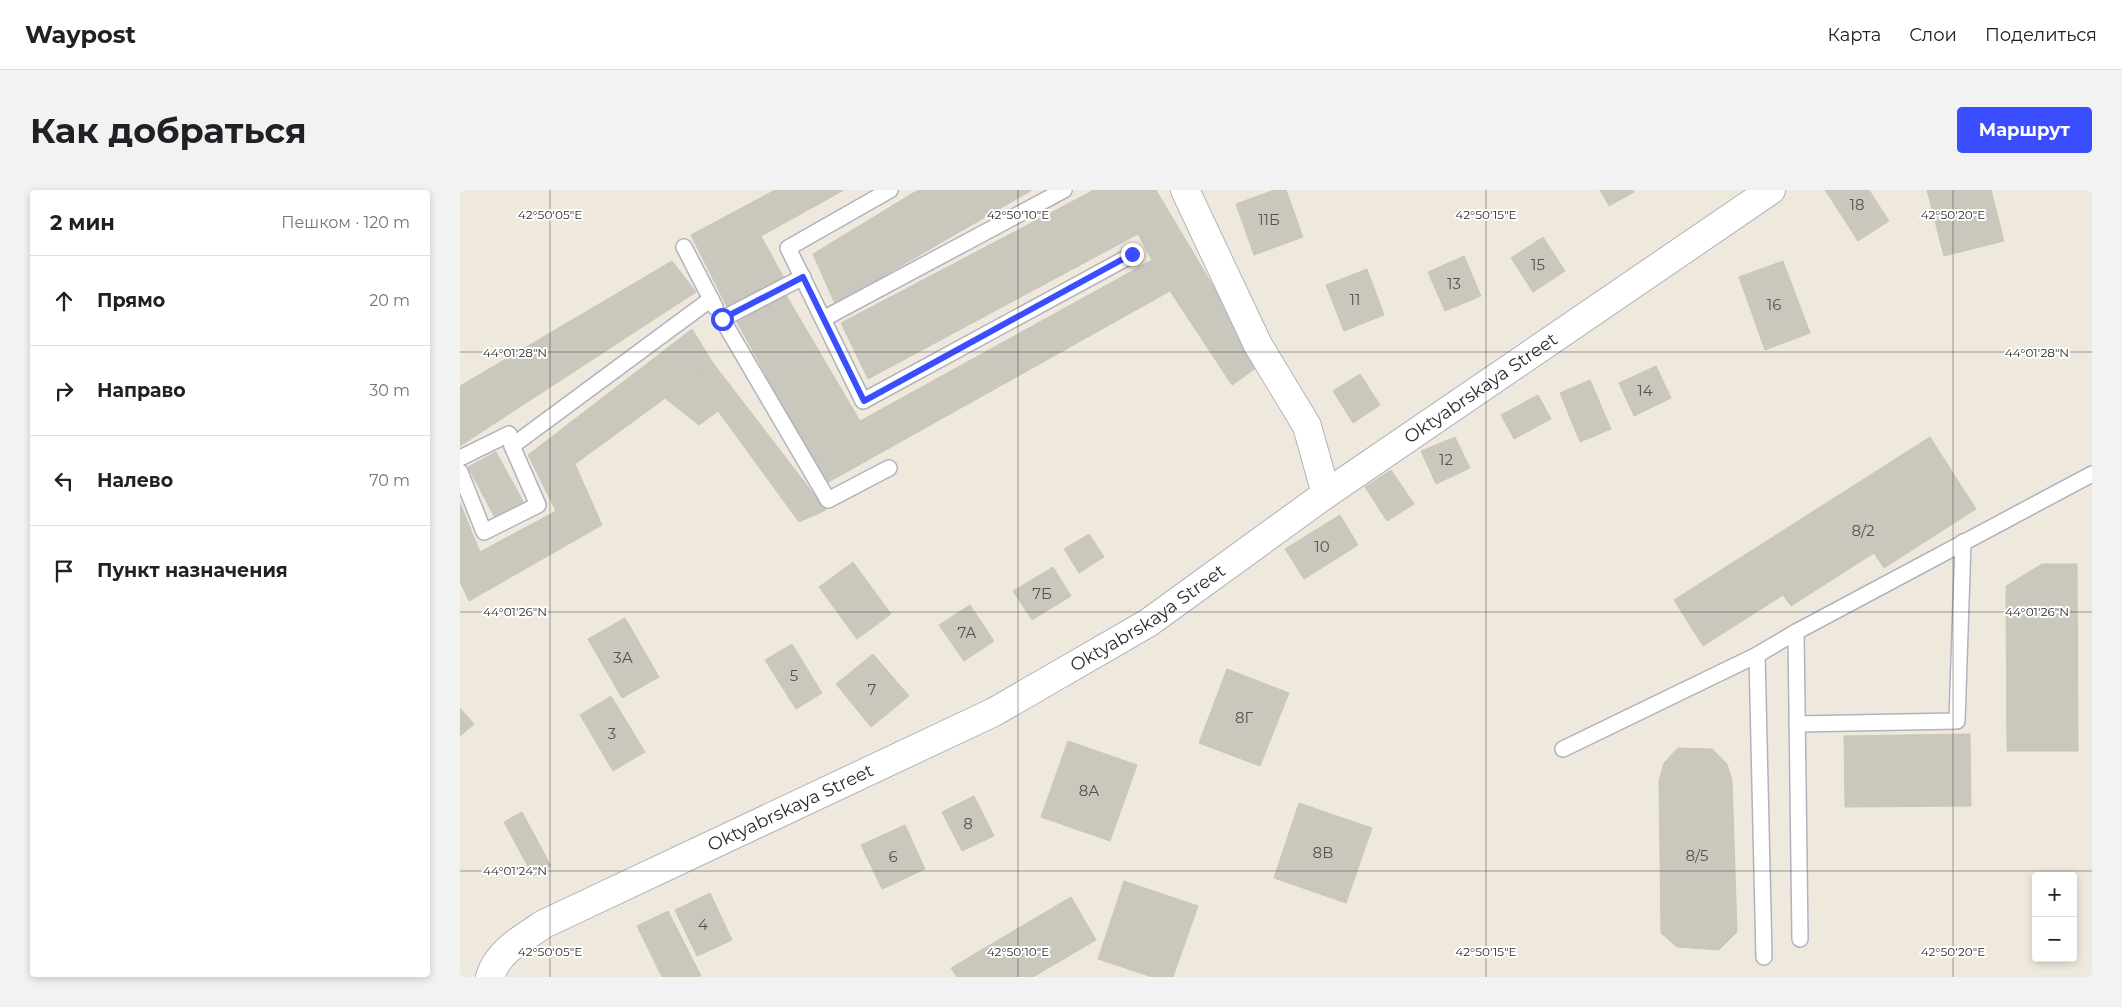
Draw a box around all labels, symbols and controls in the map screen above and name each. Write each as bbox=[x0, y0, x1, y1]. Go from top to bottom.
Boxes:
text: Waypost bbox=[25, 20, 136, 49]
text: Карта bbox=[1827, 24, 1881, 46]
text: Слои bbox=[1909, 24, 1957, 46]
text: Поделиться bbox=[1985, 24, 2097, 46]
button: Маршрут bbox=[1957, 107, 2092, 153]
text: Как добраться bbox=[30, 109, 307, 152]
house number: 18 bbox=[1850, 195, 1865, 214]
text: 42°50'05"E bbox=[518, 207, 582, 222]
text: 42°50'10"E bbox=[987, 207, 1049, 222]
text: 42°50'15"E bbox=[1455, 207, 1517, 222]
text: 42°50'20"E bbox=[1921, 207, 1985, 222]
text: 2 мин bbox=[50, 210, 115, 235]
house number: 11Б bbox=[1258, 210, 1280, 229]
text: Пешком · 120 m bbox=[281, 213, 410, 232]
route end bbox=[1121, 243, 1144, 266]
house number: 15 bbox=[1531, 255, 1545, 274]
house number: 13 bbox=[1447, 274, 1461, 293]
icon: ahead bbox=[50, 287, 78, 315]
text: Прямо bbox=[97, 289, 165, 312]
house number: 11 bbox=[1350, 290, 1360, 309]
text: 20 m bbox=[369, 291, 410, 310]
house number: 16 bbox=[1767, 295, 1781, 314]
route start bbox=[711, 308, 734, 331]
street label: Oktyabrskaya Street bbox=[1400, 328, 1562, 448]
text: 44°01'28"N bbox=[483, 345, 547, 360]
text: 44°01'28"N bbox=[2005, 345, 2069, 360]
icon: right bbox=[50, 377, 78, 405]
text: Направо bbox=[97, 379, 186, 402]
text: 30 m bbox=[369, 381, 410, 400]
house number: 14 bbox=[1637, 381, 1653, 400]
house number: 12 bbox=[1439, 450, 1453, 469]
icon: left bbox=[50, 467, 78, 495]
text: Налево bbox=[97, 469, 173, 492]
text: 70 m bbox=[369, 471, 410, 490]
house number: 8/2 bbox=[1851, 521, 1875, 540]
house number: 10 bbox=[1314, 537, 1330, 556]
icon: arrive bbox=[50, 557, 78, 585]
text: Пункт назначения bbox=[97, 559, 288, 582]
street label: Oktyabrskaya Street bbox=[1066, 560, 1230, 677]
house number: 7Б bbox=[1032, 584, 1052, 603]
text: 44°01'26"N bbox=[483, 604, 547, 619]
text: 44°01'26"N bbox=[2005, 604, 2069, 619]
house number: 7А bbox=[957, 623, 977, 642]
house number: 3А bbox=[613, 648, 633, 667]
house number: 5 bbox=[790, 666, 798, 685]
house number: 7 bbox=[868, 680, 877, 699]
house number: 8Г bbox=[1235, 708, 1253, 727]
house number: 3 bbox=[608, 724, 616, 743]
street label: Oktyabrskaya Street bbox=[704, 759, 877, 856]
house number: 8А bbox=[1079, 781, 1099, 800]
house number: 8 bbox=[963, 814, 973, 833]
house number: 8В bbox=[1313, 843, 1333, 862]
house number: 8/5 bbox=[1685, 846, 1709, 865]
house number: 6 bbox=[888, 847, 898, 866]
text: 44°01'24"N bbox=[483, 863, 547, 878]
map controls bbox=[2032, 872, 2077, 962]
button: + bbox=[2032, 872, 2077, 917]
house number: 4 bbox=[698, 915, 708, 934]
button: − bbox=[2032, 917, 2077, 962]
text: 42°50'05"E bbox=[518, 944, 582, 959]
text: 42°50'10"E bbox=[987, 944, 1049, 959]
text: 42°50'15"E bbox=[1455, 944, 1517, 959]
text: 42°50'20"E bbox=[1921, 944, 1985, 959]

